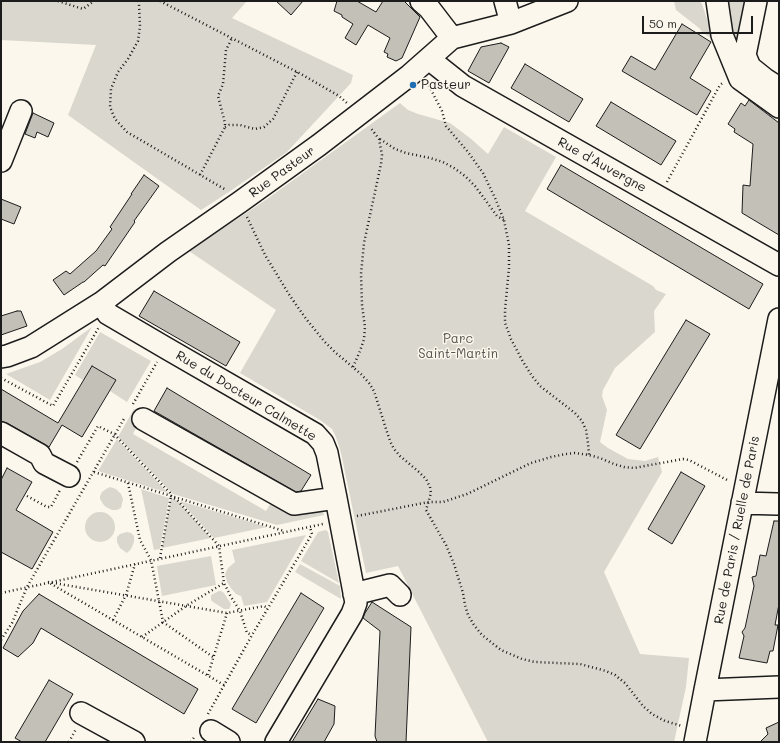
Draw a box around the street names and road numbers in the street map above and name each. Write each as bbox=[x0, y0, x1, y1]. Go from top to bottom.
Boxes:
street label: Rue d'Auvergne bbox=[555, 134, 649, 196]
street label: Rue Pasteur bbox=[246, 143, 318, 201]
street label: Rue du Docteur Calmette bbox=[173, 348, 319, 444]
street label: Rue de Paris / Ruelle de Paris bbox=[711, 434, 763, 626]

